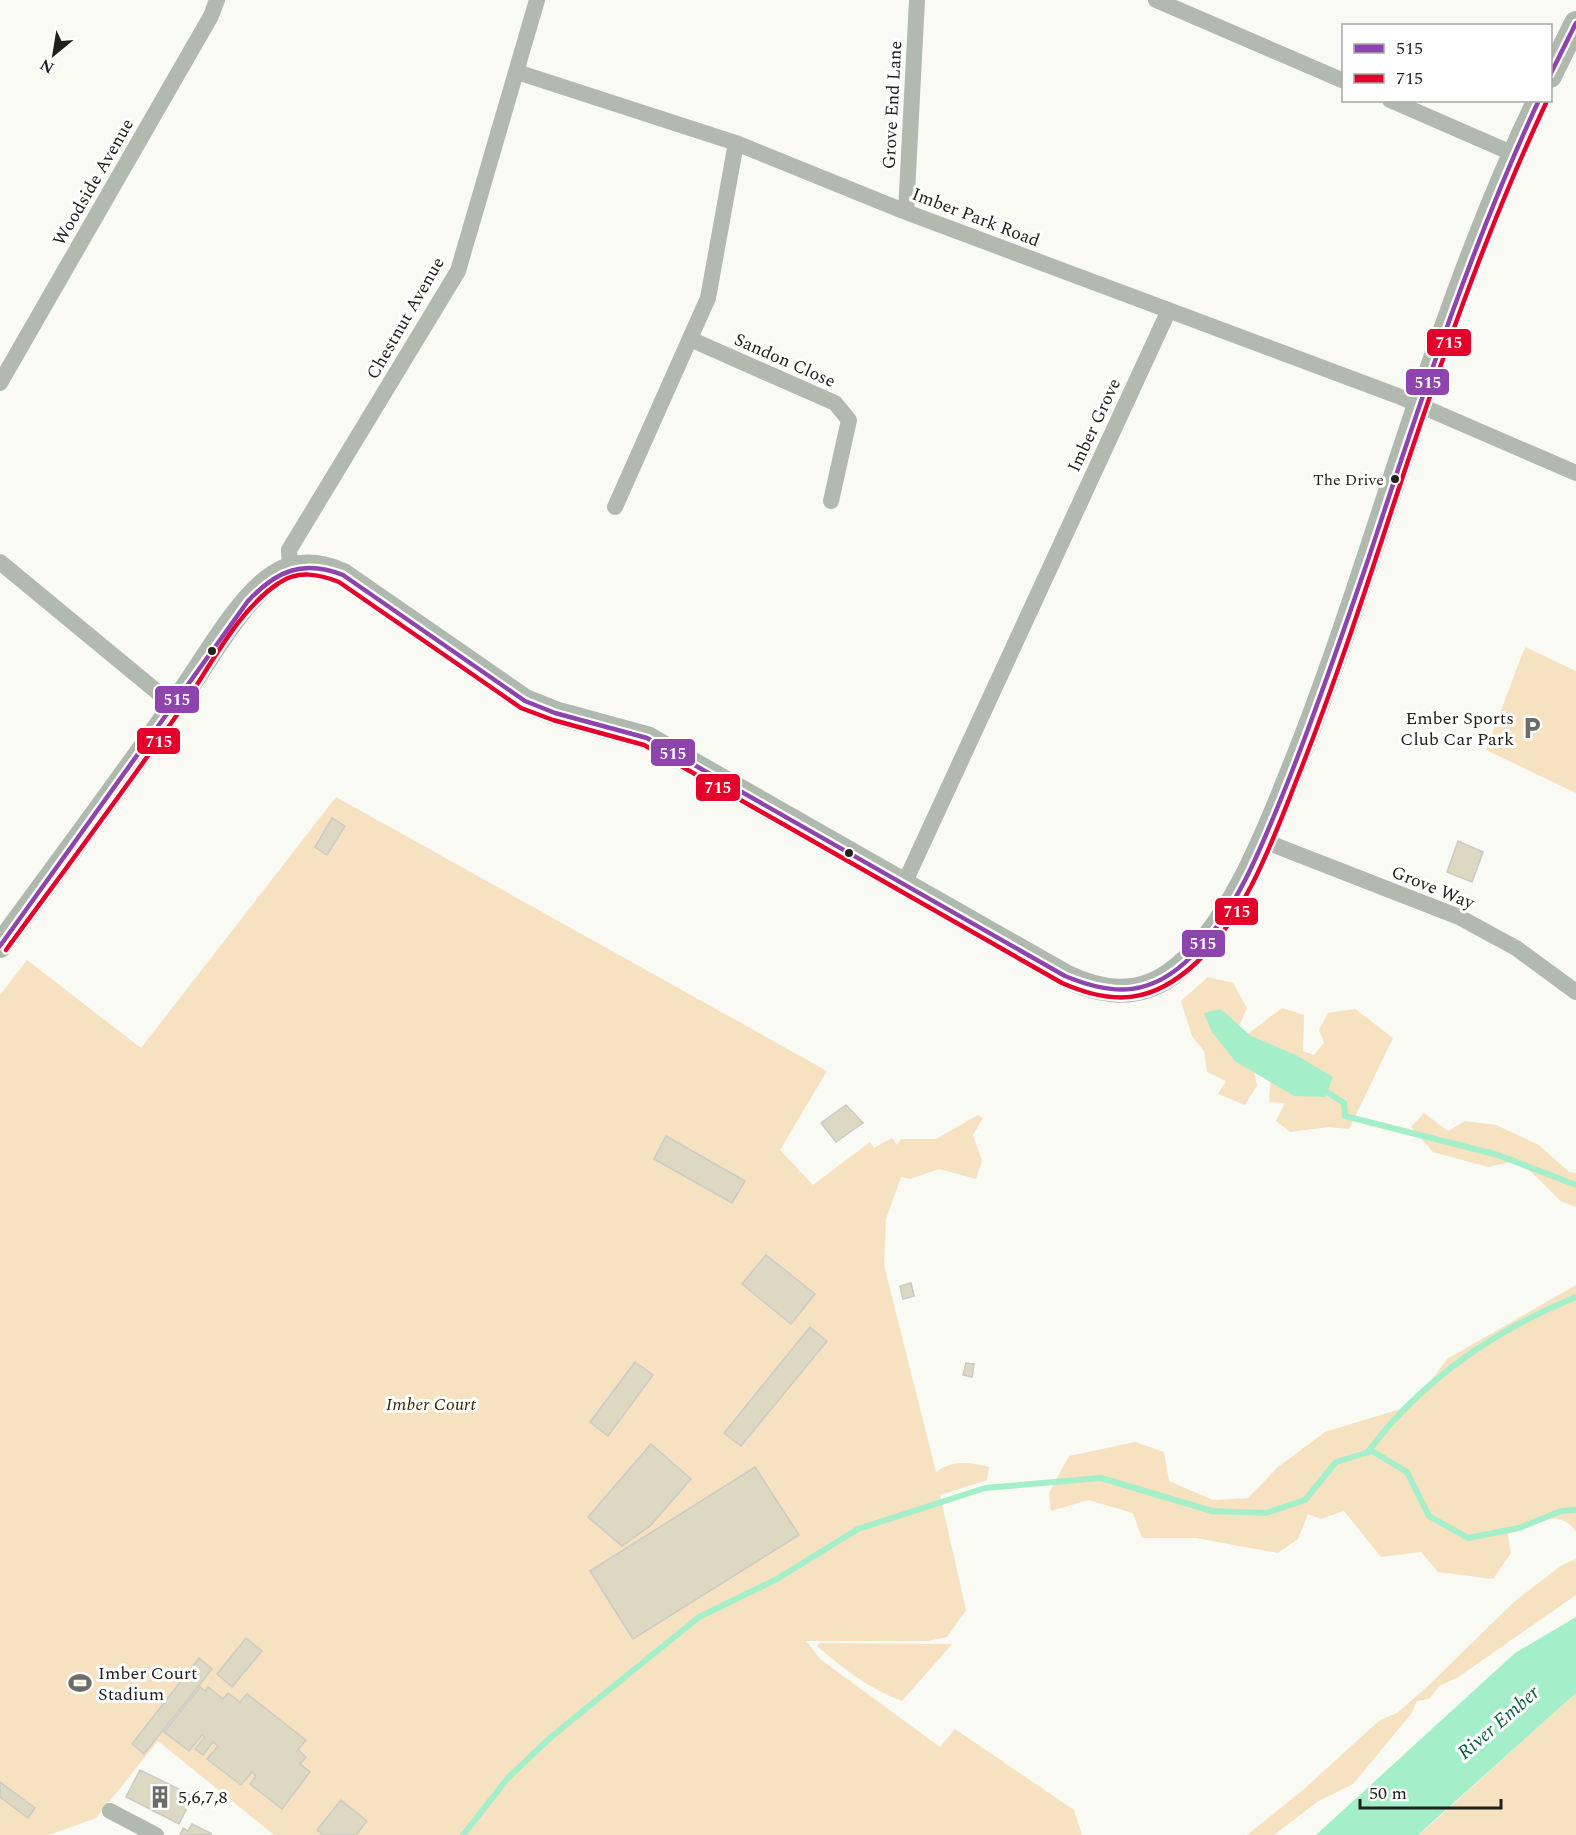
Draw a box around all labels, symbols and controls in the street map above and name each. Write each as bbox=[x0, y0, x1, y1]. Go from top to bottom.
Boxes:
north arrow bbox=[24, 24, 84, 84]
legend bbox=[1342, 24, 1552, 102]
text: 515 bbox=[1396, 35, 1423, 62]
street label: Grove End Lane bbox=[876, 40, 909, 170]
text: N bbox=[35, 52, 59, 80]
text: 715 bbox=[1396, 65, 1423, 92]
street label: Woodside Avenue bbox=[46, 114, 141, 251]
street label: Imber Park Road bbox=[908, 181, 1044, 254]
street label: Chestnut Avenue bbox=[359, 252, 451, 384]
street label: Sandon Close bbox=[730, 326, 840, 395]
line badge: 715 bbox=[1426, 328, 1472, 357]
text: 715 bbox=[1436, 331, 1462, 355]
line badge: 515 bbox=[1405, 368, 1450, 396]
text: 515 bbox=[1415, 371, 1441, 395]
street label: Imber Grove bbox=[1061, 374, 1128, 477]
place label: The Drive bbox=[1313, 468, 1384, 492]
marker: The Drive bbox=[1389, 473, 1401, 485]
unlabelled marker bbox=[206, 645, 218, 657]
line badge: 515 bbox=[154, 685, 200, 714]
text: 515 bbox=[164, 688, 190, 712]
place label: Ember Sports Club Car Park bbox=[1400, 705, 1514, 753]
parking icon: Ember Sports Club Car Park bbox=[1519, 715, 1545, 741]
line badge: 715 bbox=[136, 727, 181, 755]
text: 715 bbox=[146, 730, 172, 754]
line badge: 515 bbox=[650, 738, 696, 767]
text: 515 bbox=[660, 742, 686, 766]
line badge: 715 bbox=[695, 773, 741, 802]
text: 715 bbox=[705, 776, 731, 800]
unlabelled marker bbox=[843, 847, 855, 859]
street label: Grove Way bbox=[1387, 859, 1480, 917]
line badge: 715 bbox=[1214, 897, 1259, 926]
text: 715 bbox=[1224, 900, 1250, 924]
line badge: 515 bbox=[1181, 929, 1226, 958]
text: 515 bbox=[1190, 932, 1216, 956]
park label: Imber Court bbox=[386, 1391, 476, 1418]
place label: Imber Court Stadium bbox=[98, 1660, 197, 1708]
sports icon: Imber Court Stadium bbox=[67, 1670, 93, 1696]
water label: River Ember bbox=[1451, 1678, 1547, 1767]
scale bar bbox=[1360, 1772, 1501, 1810]
text: 50 m bbox=[1369, 1780, 1407, 1807]
building icon: 5,6,7,8 bbox=[147, 1784, 173, 1810]
place label: 5,6,7,8 bbox=[178, 1784, 228, 1811]

